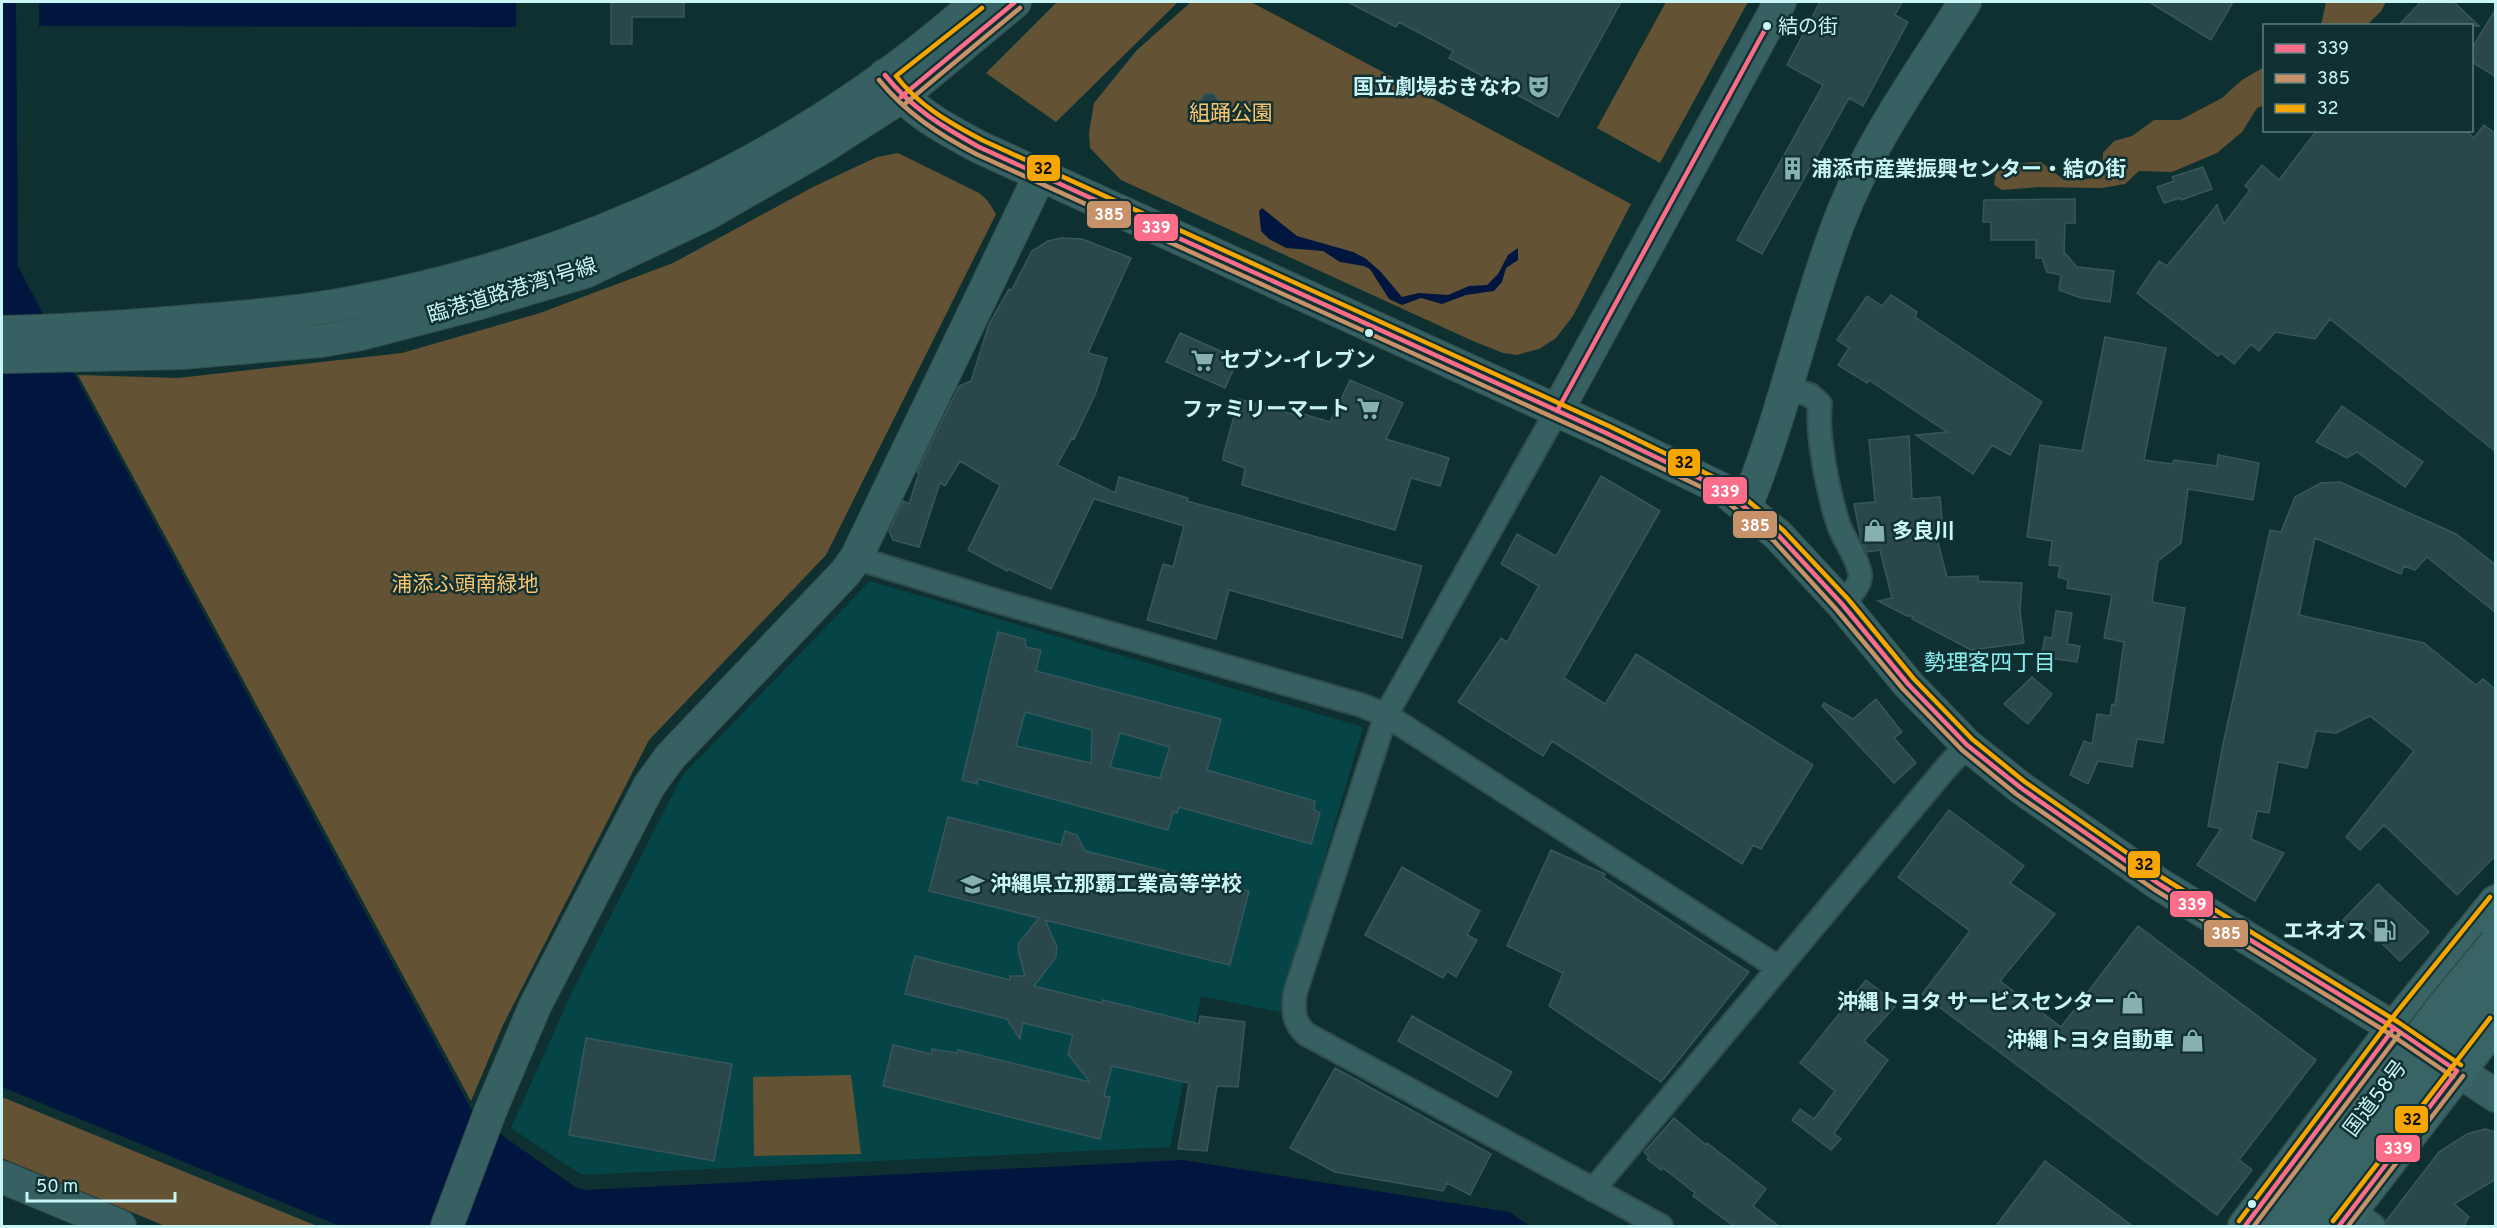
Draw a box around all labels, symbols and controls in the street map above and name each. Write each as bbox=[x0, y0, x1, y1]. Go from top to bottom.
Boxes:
place label: 結の街 bbox=[1778, 15, 1838, 41]
marker: 結の街 bbox=[1761, 20, 1773, 32]
legend bbox=[2263, 24, 2473, 132]
text: 339 bbox=[2317, 38, 2349, 61]
text: 385 bbox=[2317, 68, 2350, 91]
theatre icon: 国立劇場おきなわ bbox=[1526, 74, 1552, 100]
place label: 国立劇場おきなわ bbox=[1353, 75, 1521, 102]
text: 32 bbox=[2317, 98, 2339, 121]
park label: 組踊公園 bbox=[1189, 101, 1273, 128]
line badge: 32 bbox=[1026, 154, 1061, 182]
building icon: 浦添市産業振興センター・結の街 bbox=[1780, 156, 1806, 182]
place label: 浦添市産業振興センター・結の街 bbox=[1811, 157, 2126, 184]
text: 32 bbox=[1033, 160, 1053, 180]
line badge: 385 bbox=[1086, 200, 1132, 229]
text: 385 bbox=[1094, 206, 1124, 226]
line badge: 339 bbox=[1133, 213, 1179, 242]
text: 339 bbox=[1142, 219, 1171, 239]
street label: 臨港道路港湾1号線 bbox=[424, 253, 600, 330]
unlabelled marker bbox=[1363, 327, 1375, 339]
supermarket icon: セブン-イレブン bbox=[1189, 347, 1215, 373]
place label: セブン-イレブン bbox=[1220, 348, 1376, 375]
supermarket icon: ファミリーマート bbox=[1355, 396, 1381, 422]
place label: ファミリーマート bbox=[1182, 397, 1350, 424]
line badge: 32 bbox=[1667, 448, 1701, 477]
text: 32 bbox=[1674, 454, 1694, 474]
line badge: 339 bbox=[1702, 476, 1748, 505]
text: 339 bbox=[1711, 483, 1740, 503]
line badge: 385 bbox=[1732, 510, 1778, 539]
text: 385 bbox=[1740, 517, 1770, 537]
shop icon: 多良川 bbox=[1861, 518, 1887, 544]
place label: 多良川 bbox=[1892, 519, 1955, 546]
park label: 浦添ふ頭南緑地 bbox=[392, 572, 539, 599]
district label: 勢理客四丁目 bbox=[1924, 651, 2056, 678]
line badge: 32 bbox=[2127, 850, 2161, 879]
text: 32 bbox=[2134, 856, 2154, 876]
school or university icon: 沖縄県立那覇工業高等学校 bbox=[959, 871, 985, 897]
place label: 沖縄県立那覇工業高等学校 bbox=[990, 872, 1242, 899]
line badge: 339 bbox=[2169, 890, 2214, 918]
text: 339 bbox=[2178, 896, 2207, 916]
fuel station icon: エネオス bbox=[2372, 918, 2398, 944]
line badge: 385 bbox=[2203, 919, 2249, 948]
place label: エネオス bbox=[2283, 919, 2367, 946]
text: 385 bbox=[2211, 925, 2241, 945]
shop icon: 沖縄トヨタ サービスセンター bbox=[2120, 989, 2146, 1015]
place label: 沖縄トヨタ サービスセンター bbox=[1837, 990, 2115, 1017]
shop icon: 沖縄トヨタ自動車 bbox=[2179, 1027, 2205, 1053]
place label: 沖縄トヨタ自動車 bbox=[2006, 1028, 2174, 1055]
street label: 国道58号 bbox=[2339, 1055, 2414, 1143]
line badge: 32 bbox=[2394, 1105, 2429, 1134]
text: 32 bbox=[2402, 1111, 2422, 1131]
line badge: 339 bbox=[2375, 1134, 2421, 1163]
text: 339 bbox=[2384, 1140, 2413, 1160]
scale bar bbox=[27, 1165, 176, 1203]
text: 50 m bbox=[36, 1176, 78, 1199]
unlabelled marker bbox=[2246, 1198, 2258, 1210]

